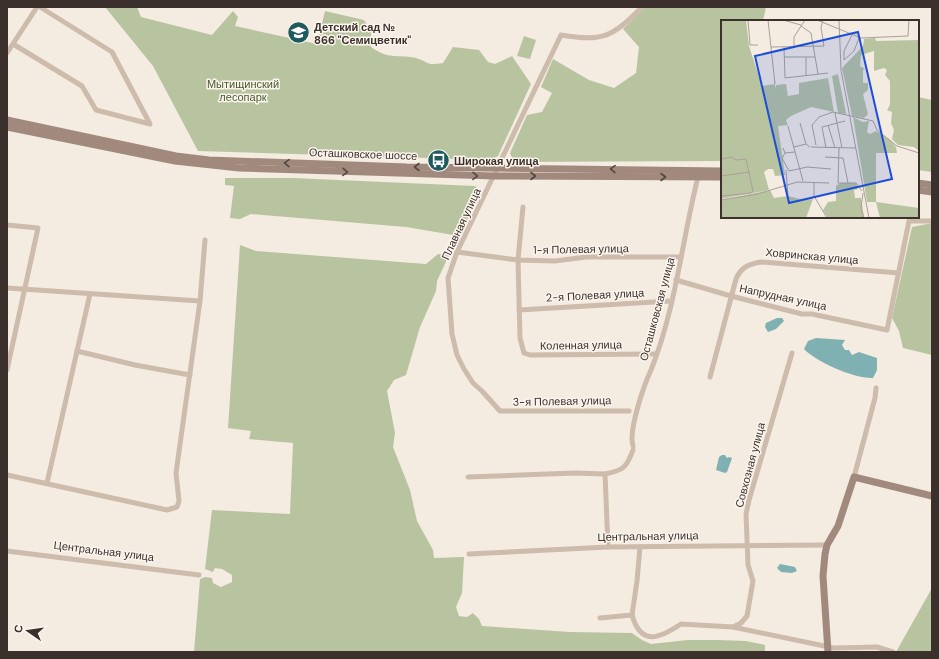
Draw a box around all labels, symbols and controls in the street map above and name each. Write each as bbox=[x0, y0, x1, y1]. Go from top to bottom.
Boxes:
school or university icon: Детский сад № 866 "Семицветик" bbox=[285, 20, 311, 46]
place label: Детский сад № 866 "Семицветик" bbox=[314, 20, 411, 47]
inset map bbox=[721, 20, 919, 218]
park label: Мытищинский лесопарк bbox=[207, 77, 279, 104]
street label: Осташковское шоссе bbox=[309, 145, 417, 163]
bus stop icon: Широкая улица bbox=[426, 148, 452, 174]
place label: Широкая улица bbox=[454, 154, 540, 168]
one-way arrow bbox=[284, 159, 290, 167]
one-way arrow bbox=[414, 163, 420, 171]
one-way arrow bbox=[610, 165, 616, 173]
one-way arrow bbox=[342, 168, 348, 176]
one-way arrow bbox=[472, 172, 478, 180]
one-way arrow bbox=[530, 172, 536, 180]
one-way arrow bbox=[660, 173, 666, 181]
street label: Плавная улица bbox=[438, 185, 484, 262]
street label: 1-я Полевая улица bbox=[533, 241, 630, 257]
street label: Ховринская улица bbox=[765, 245, 860, 267]
street label: Осташковская улица bbox=[636, 255, 678, 362]
street label: Напрудная улица bbox=[738, 281, 829, 313]
street label: 2-я Полевая улица bbox=[545, 285, 645, 305]
street label: Коленная улица bbox=[540, 337, 623, 353]
street label: 3-я Полевая улица bbox=[513, 393, 612, 409]
street label: Совхозная улица bbox=[732, 420, 768, 509]
street label: Центральная улица bbox=[597, 528, 700, 544]
street label: Центральная улица bbox=[53, 538, 156, 564]
north arrow bbox=[8, 611, 48, 651]
text: С bbox=[11, 623, 26, 634]

